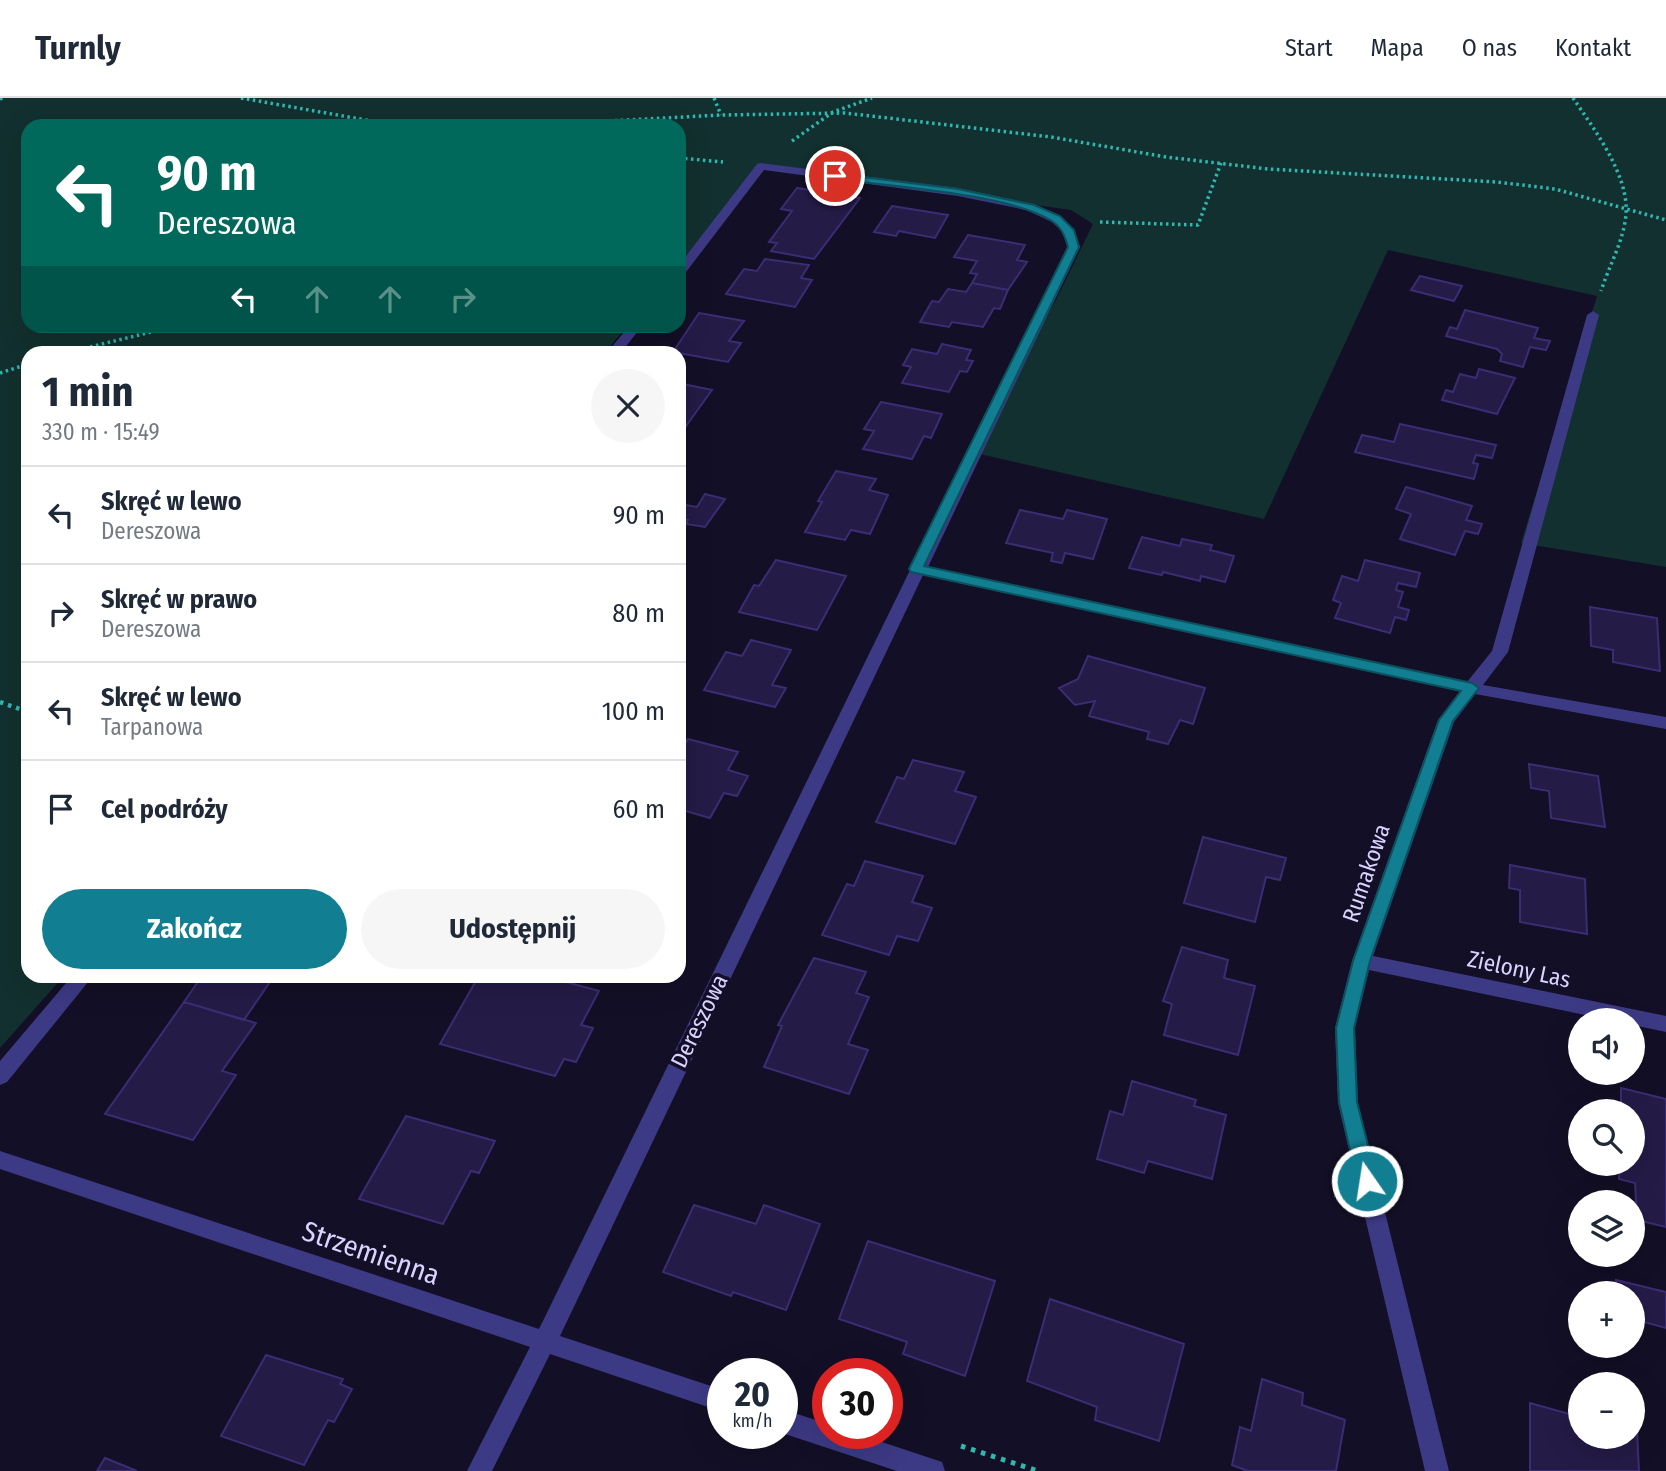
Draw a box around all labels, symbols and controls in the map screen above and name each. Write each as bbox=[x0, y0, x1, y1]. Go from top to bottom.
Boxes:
text: Turnly bbox=[35, 28, 121, 68]
text: Start bbox=[1285, 34, 1333, 62]
text: Mapa bbox=[1371, 34, 1424, 62]
text: O nas bbox=[1462, 34, 1517, 62]
text: Kontakt bbox=[1555, 34, 1631, 62]
text: 90 m bbox=[157, 144, 257, 203]
pin bbox=[805, 146, 865, 206]
icon: left bbox=[42, 147, 133, 238]
icon: arrive bbox=[816, 157, 854, 195]
text: Dereszowa bbox=[157, 204, 297, 242]
icon: left bbox=[225, 280, 263, 318]
icon: ahead bbox=[298, 280, 336, 318]
icon: ahead bbox=[371, 280, 409, 318]
icon: right bbox=[444, 280, 482, 318]
text: 1 min bbox=[42, 367, 133, 417]
button: close bbox=[591, 369, 665, 443]
text: 330 m · 15:49 bbox=[42, 418, 160, 446]
text: Skręć w lewo bbox=[101, 486, 242, 517]
icon: left bbox=[42, 496, 80, 534]
text: 90 m bbox=[613, 500, 665, 531]
text: Dereszowa bbox=[101, 517, 201, 545]
text: Skręć w prawo bbox=[101, 584, 257, 615]
icon: right bbox=[42, 594, 80, 632]
text: 80 m bbox=[612, 598, 665, 629]
text: Dereszowa bbox=[101, 615, 201, 643]
text: Skręć w lewo bbox=[101, 682, 242, 713]
icon: left bbox=[42, 692, 80, 730]
text: 100 m bbox=[602, 696, 665, 727]
text: Tarpanowa bbox=[101, 713, 203, 741]
icon: arrive bbox=[42, 790, 80, 828]
text: Cel podróży bbox=[101, 794, 228, 825]
text: 60 m bbox=[612, 794, 665, 825]
street label: Rumakowa bbox=[1336, 820, 1396, 926]
button: Zakończ bbox=[42, 889, 347, 969]
button: Udostępnij bbox=[361, 889, 665, 969]
street label: Zielony Las bbox=[1465, 944, 1573, 994]
street label: Dereszowa bbox=[664, 970, 734, 1072]
map controls bbox=[1568, 1008, 1645, 1449]
button: sound bbox=[1568, 1008, 1645, 1085]
button: search bbox=[1568, 1099, 1645, 1176]
position arrow bbox=[1330, 1144, 1404, 1218]
button: layers bbox=[1568, 1190, 1645, 1267]
street label: Strzemienna bbox=[298, 1214, 444, 1292]
button: + bbox=[1568, 1281, 1645, 1358]
speed limit sign: 30 bbox=[812, 1358, 903, 1449]
button: − bbox=[1568, 1372, 1645, 1449]
text: 20 bbox=[735, 1373, 770, 1415]
text: km/h bbox=[732, 1410, 773, 1432]

